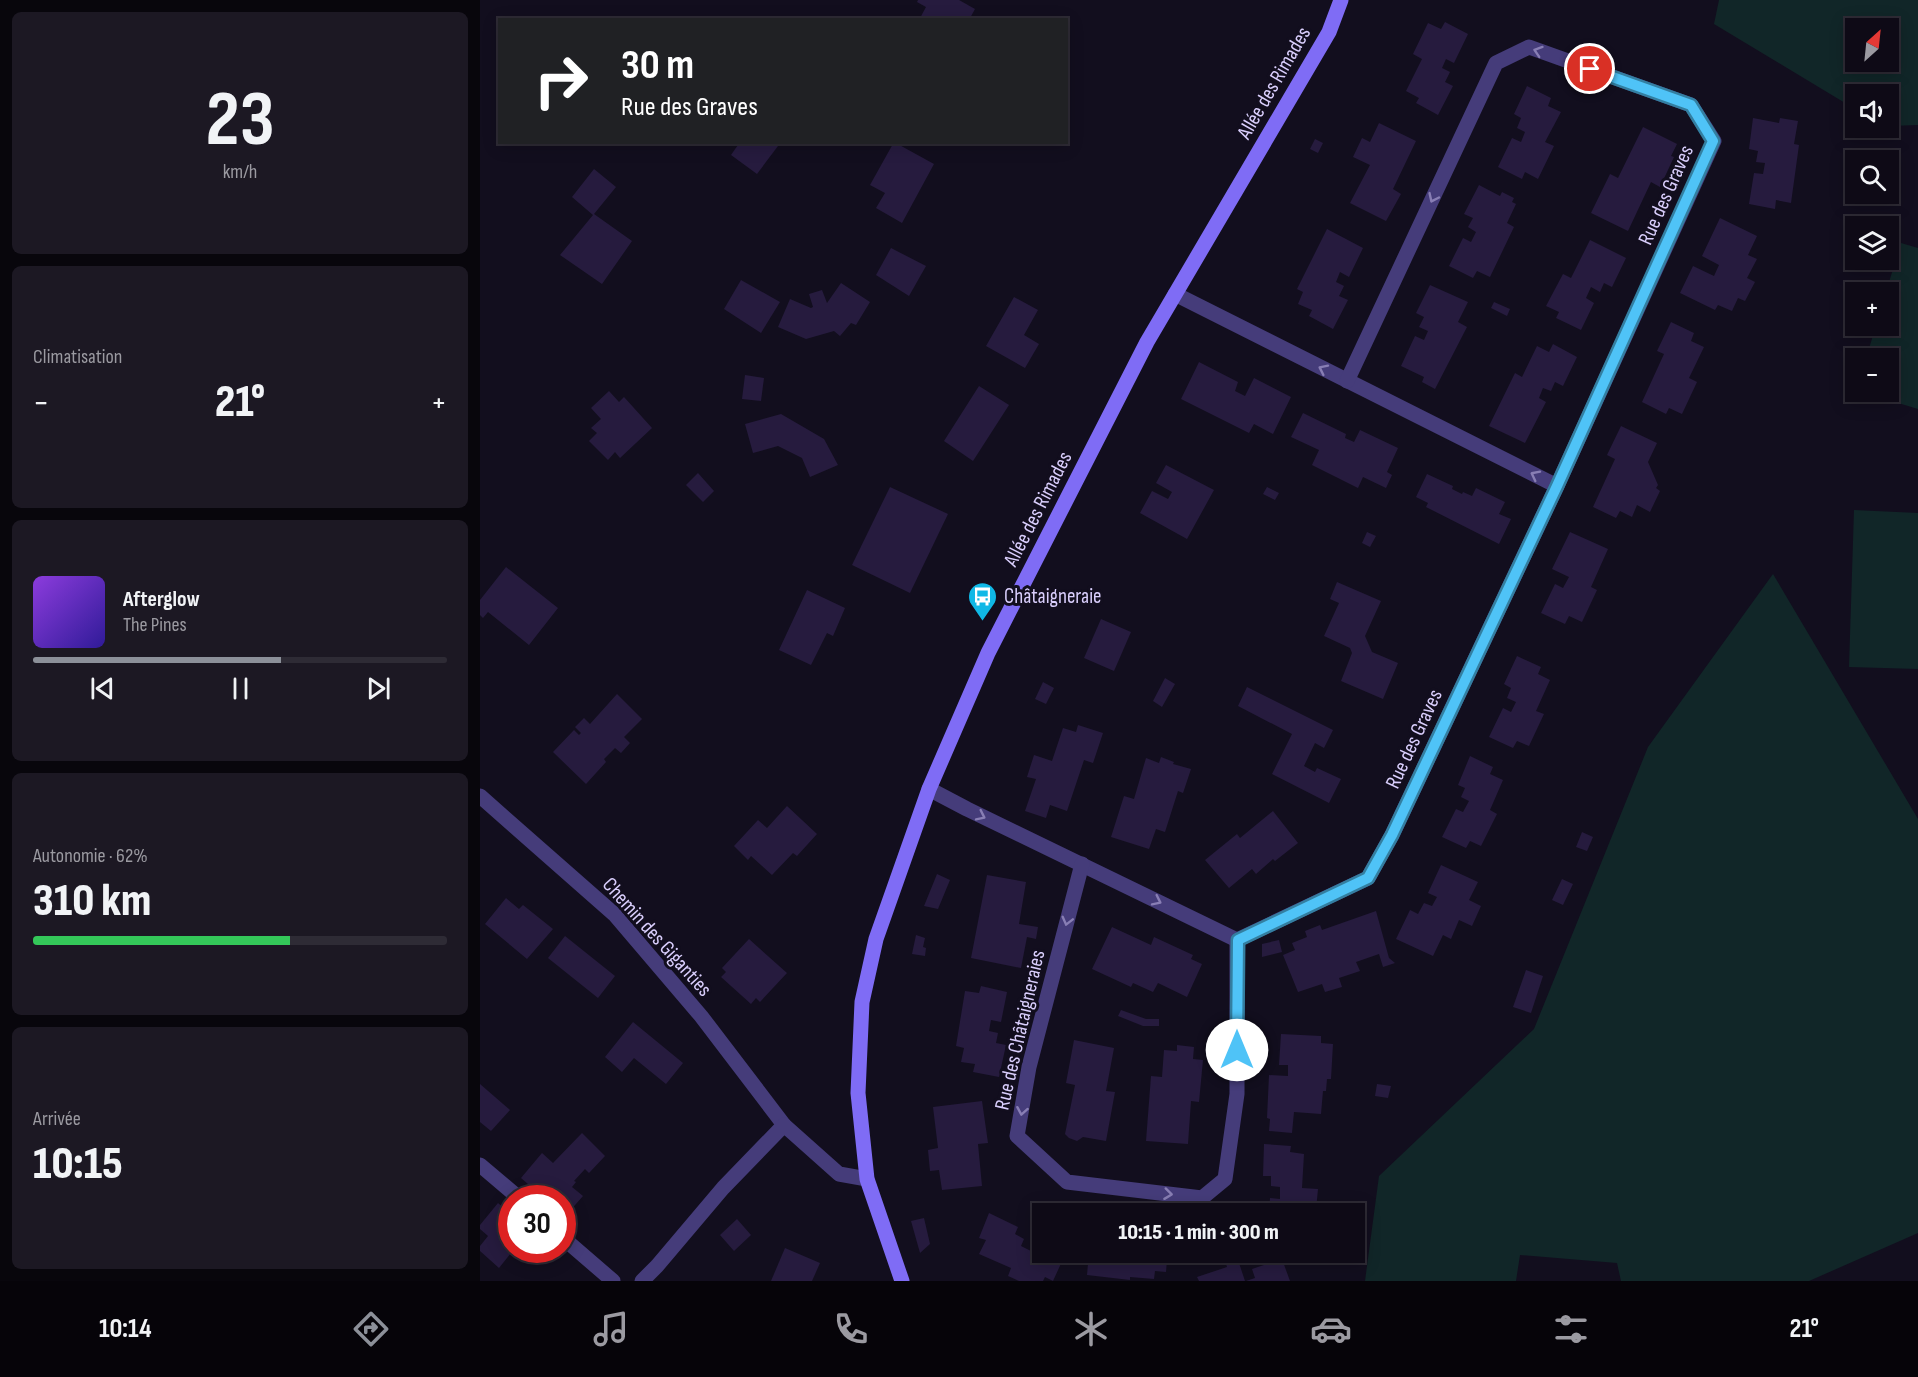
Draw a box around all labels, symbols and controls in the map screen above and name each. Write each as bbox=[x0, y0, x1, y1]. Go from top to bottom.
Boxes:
north arrow bbox=[1845, 18, 1899, 72]
map controls bbox=[1845, 18, 1899, 402]
street label: Allée des Rimades bbox=[1231, 22, 1316, 144]
text: 30 m bbox=[621, 40, 694, 91]
icon: right bbox=[522, 42, 600, 120]
pin bbox=[1564, 43, 1615, 94]
one-way arrow bbox=[1533, 45, 1544, 58]
icon: arrive bbox=[1573, 52, 1606, 85]
text: 23 bbox=[205, 74, 275, 167]
button: sound bbox=[1845, 84, 1899, 138]
text: Rue des Graves bbox=[621, 91, 758, 123]
street label: Rue des Graves bbox=[1633, 141, 1699, 249]
button: search bbox=[1845, 150, 1899, 204]
text: km/h bbox=[223, 160, 257, 184]
one-way arrow bbox=[1428, 191, 1440, 202]
button: layers bbox=[1845, 216, 1899, 270]
button: + bbox=[1845, 282, 1899, 336]
text: Climatisation bbox=[33, 345, 122, 369]
button: − bbox=[1845, 348, 1899, 402]
one-way arrow bbox=[1319, 365, 1330, 376]
text: 21° bbox=[215, 375, 265, 430]
text: − bbox=[33, 383, 49, 423]
text: + bbox=[431, 383, 447, 423]
street label: Allée des Rimades bbox=[998, 448, 1078, 571]
one-way arrow bbox=[1531, 471, 1542, 482]
bus stop icon: Châtaigneraie bbox=[967, 580, 999, 622]
place label: Châtaigneraie bbox=[1004, 584, 1101, 609]
text: Afterglow bbox=[123, 586, 200, 613]
text: The Pines bbox=[123, 613, 187, 637]
icon: previous bbox=[86, 672, 119, 705]
icon: pause bbox=[224, 672, 257, 705]
icon: next bbox=[362, 672, 395, 705]
street label: Rue des Graves bbox=[1380, 685, 1448, 793]
one-way arrow bbox=[975, 809, 986, 820]
text: Autonomie · 62% bbox=[33, 844, 148, 868]
street label: Chemin des Giganties bbox=[597, 872, 717, 1002]
text: 310 km bbox=[33, 874, 151, 929]
one-way arrow bbox=[1150, 893, 1161, 905]
one-way arrow bbox=[1062, 916, 1075, 926]
street label: Rue des Châtaigneraies bbox=[989, 948, 1051, 1112]
position arrow bbox=[1205, 1018, 1269, 1082]
one-way arrow bbox=[1016, 1106, 1028, 1115]
text: Arrivée bbox=[33, 1107, 81, 1131]
text: 10:15 bbox=[33, 1137, 123, 1192]
speed limit sign: 30 bbox=[498, 1185, 576, 1263]
one-way arrow bbox=[1163, 1187, 1172, 1199]
text: 10:15 · 1 min · 300 m bbox=[1118, 1219, 1279, 1246]
icon: directions bbox=[350, 1308, 392, 1350]
icon: music bbox=[590, 1308, 632, 1350]
icon: phone bbox=[830, 1308, 872, 1350]
icon: climate bbox=[1070, 1308, 1112, 1350]
icon: car bbox=[1310, 1308, 1352, 1350]
icon: filters bbox=[1550, 1308, 1592, 1350]
text: 10:14 bbox=[99, 1313, 152, 1345]
text: 21° bbox=[1790, 1313, 1819, 1345]

